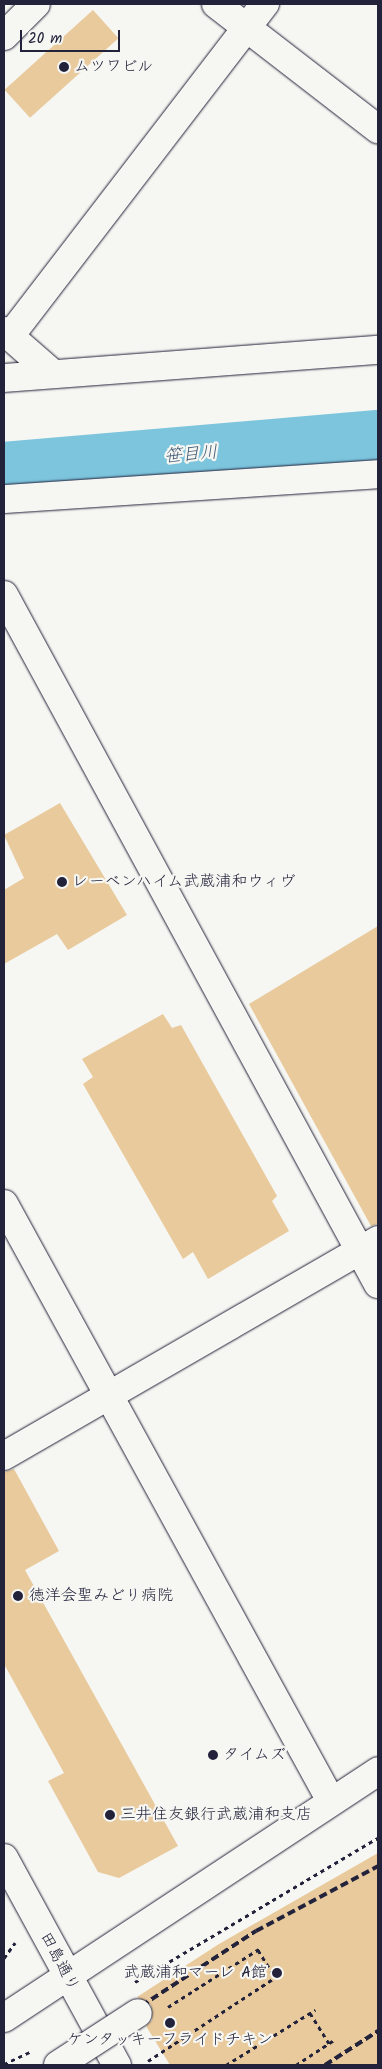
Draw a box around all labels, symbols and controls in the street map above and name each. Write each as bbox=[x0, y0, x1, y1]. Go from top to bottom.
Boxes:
scale bar bbox=[22, 20, 122, 52]
text: 20 m bbox=[28, 27, 62, 51]
place label: ムツワビル bbox=[74, 57, 154, 77]
marker: ムツワビル bbox=[58, 61, 70, 73]
water label: 笹目川 bbox=[163, 443, 219, 469]
place label: レーベンハイム武蔵浦和ウィヴ bbox=[72, 872, 297, 892]
marker: レーベンハイム武蔵浦和ウィヴ bbox=[56, 876, 68, 888]
place label: 徳洋会聖みどり病院 bbox=[29, 1586, 173, 1606]
marker: 徳洋会聖みどり病院 bbox=[11, 1589, 25, 1603]
place label: タイムズ bbox=[223, 1745, 287, 1765]
marker: タイムズ bbox=[207, 1749, 219, 1761]
place label: 三井住友銀行武蔵浦和支店 bbox=[120, 1805, 312, 1825]
marker: 三井住友銀行武蔵浦和支店 bbox=[104, 1809, 116, 1821]
street label: 田島通り bbox=[36, 1929, 82, 1995]
place label: 武蔵浦和マーレ A館 bbox=[123, 1963, 267, 1983]
marker: 武蔵浦和マーレ A館 bbox=[271, 1967, 283, 1979]
marker: ケンタッキーフライドチキン bbox=[164, 2017, 176, 2029]
place label: ケンタッキーフライドチキン bbox=[66, 2030, 274, 2050]

